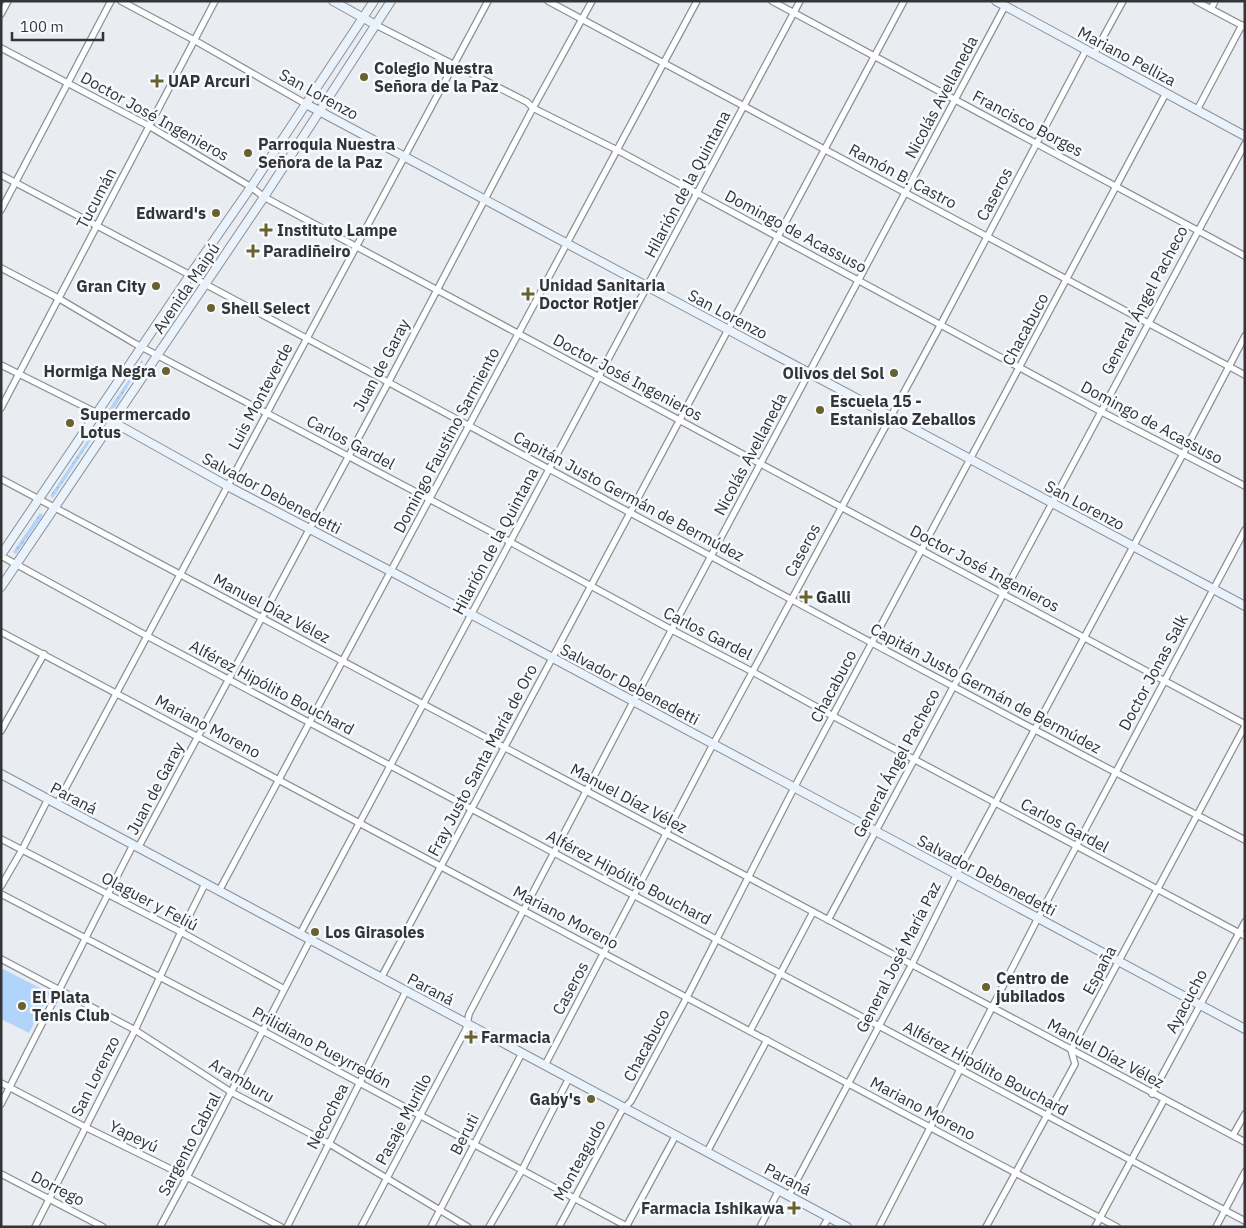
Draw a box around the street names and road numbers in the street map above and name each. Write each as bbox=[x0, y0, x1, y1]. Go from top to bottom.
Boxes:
street label: Mariano Pelliza bbox=[1074, 22, 1180, 91]
street label: Nicolás Avellaneda bbox=[900, 32, 982, 162]
street label: San Lorenzo bbox=[276, 64, 362, 124]
street label: Doctor José Ingenieros bbox=[77, 67, 233, 165]
street label: Francisco Borges bbox=[969, 85, 1087, 161]
street label: Hilarión de la Quintana bbox=[640, 107, 734, 261]
street label: Ramón B. Castro bbox=[846, 139, 960, 213]
street label: Tucumán bbox=[72, 164, 120, 232]
street label: Caseros bbox=[972, 164, 1016, 224]
street label: Domingo de Acassuso bbox=[722, 185, 870, 277]
street label: General Ángel Pacheco bbox=[1095, 222, 1192, 378]
street label: Avenida Maipú bbox=[148, 239, 224, 337]
street label: San Lorenzo bbox=[685, 285, 771, 343]
street label: Chacabuco bbox=[998, 289, 1052, 369]
street label: Juan de Garay bbox=[348, 315, 414, 415]
street label: Doctor José Ingenieros bbox=[550, 329, 706, 425]
street label: Luis Monteverde bbox=[223, 339, 297, 453]
street label: Domingo Faustino Sarmiento bbox=[389, 344, 503, 536]
street label: Domingo de Acassuso bbox=[1078, 376, 1226, 468]
street label: Nicolás Avellaneda bbox=[709, 389, 791, 519]
street label: Carlos Gardel bbox=[303, 410, 399, 474]
street label: Capitán Justo Germán de Bermúdez bbox=[510, 426, 748, 566]
street label: Salvador Debenedetti bbox=[199, 448, 345, 538]
street label: Hilarión de la Quintana bbox=[448, 464, 542, 618]
street label: San Lorenzo bbox=[1042, 476, 1128, 534]
street label: Caseros bbox=[780, 520, 824, 580]
street label: Doctor José Ingenieros bbox=[907, 520, 1063, 616]
street label: Manuel Díaz Vélez bbox=[210, 569, 334, 647]
street label: Carlos Gardel bbox=[660, 602, 756, 664]
street label: Doctor Jonas Salk bbox=[1114, 610, 1192, 734]
street label: Capitán Justo Germán de Bermúdez bbox=[867, 618, 1105, 758]
street label: Alférez Hipólito Bouchard bbox=[186, 635, 358, 739]
street label: Salvador Debenedetti bbox=[557, 639, 703, 729]
street label: Chacabuco bbox=[806, 646, 860, 726]
street label: Fray Justo Santa María de Oro bbox=[423, 661, 541, 859]
street label: General Ángel Pacheco bbox=[847, 685, 944, 841]
street label: Mariano Moreno bbox=[152, 690, 264, 762]
street label: Juan de Garay bbox=[122, 738, 188, 838]
street label: Manuel Díaz Vélez bbox=[567, 759, 691, 837]
street label: Paraná bbox=[47, 777, 101, 819]
street label: Carlos Gardel bbox=[1017, 793, 1113, 857]
street label: Alférez Hipólito Bouchard bbox=[543, 825, 715, 929]
street label: Salvador Debenedetti bbox=[914, 830, 1060, 920]
street label: Olaguer y Feliú bbox=[98, 867, 202, 935]
street label: General José María Paz bbox=[851, 878, 945, 1036]
street label: Mariano Moreno bbox=[510, 881, 622, 953]
street label: España bbox=[1078, 942, 1120, 998]
street label: Caseros bbox=[548, 958, 592, 1018]
street label: Ayacucho bbox=[1161, 966, 1211, 1036]
street label: Paraná bbox=[404, 968, 458, 1010]
street label: Prilidiano Pueyrredón bbox=[249, 1002, 395, 1092]
street label: Chacabuco bbox=[619, 1005, 673, 1085]
street label: Manuel Díaz Vélez bbox=[1044, 1014, 1168, 1092]
street label: Alférez Hipólito Bouchard bbox=[900, 1016, 1072, 1120]
street label: San Lorenzo bbox=[66, 1032, 124, 1119]
street label: Aramburu bbox=[206, 1053, 278, 1107]
street label: Pasaje Murillo bbox=[371, 1070, 435, 1168]
street label: Mariano Moreno bbox=[867, 1072, 979, 1144]
street label: Necochea bbox=[302, 1079, 352, 1152]
street label: Sargento Cabral bbox=[153, 1089, 225, 1199]
street label: Beruti bbox=[445, 1110, 483, 1158]
street label: Yapeyú bbox=[106, 1116, 162, 1156]
street label: Monteagudo bbox=[549, 1116, 609, 1204]
street label: Paraná bbox=[761, 1158, 815, 1200]
street label: Dorrego bbox=[28, 1166, 88, 1210]

